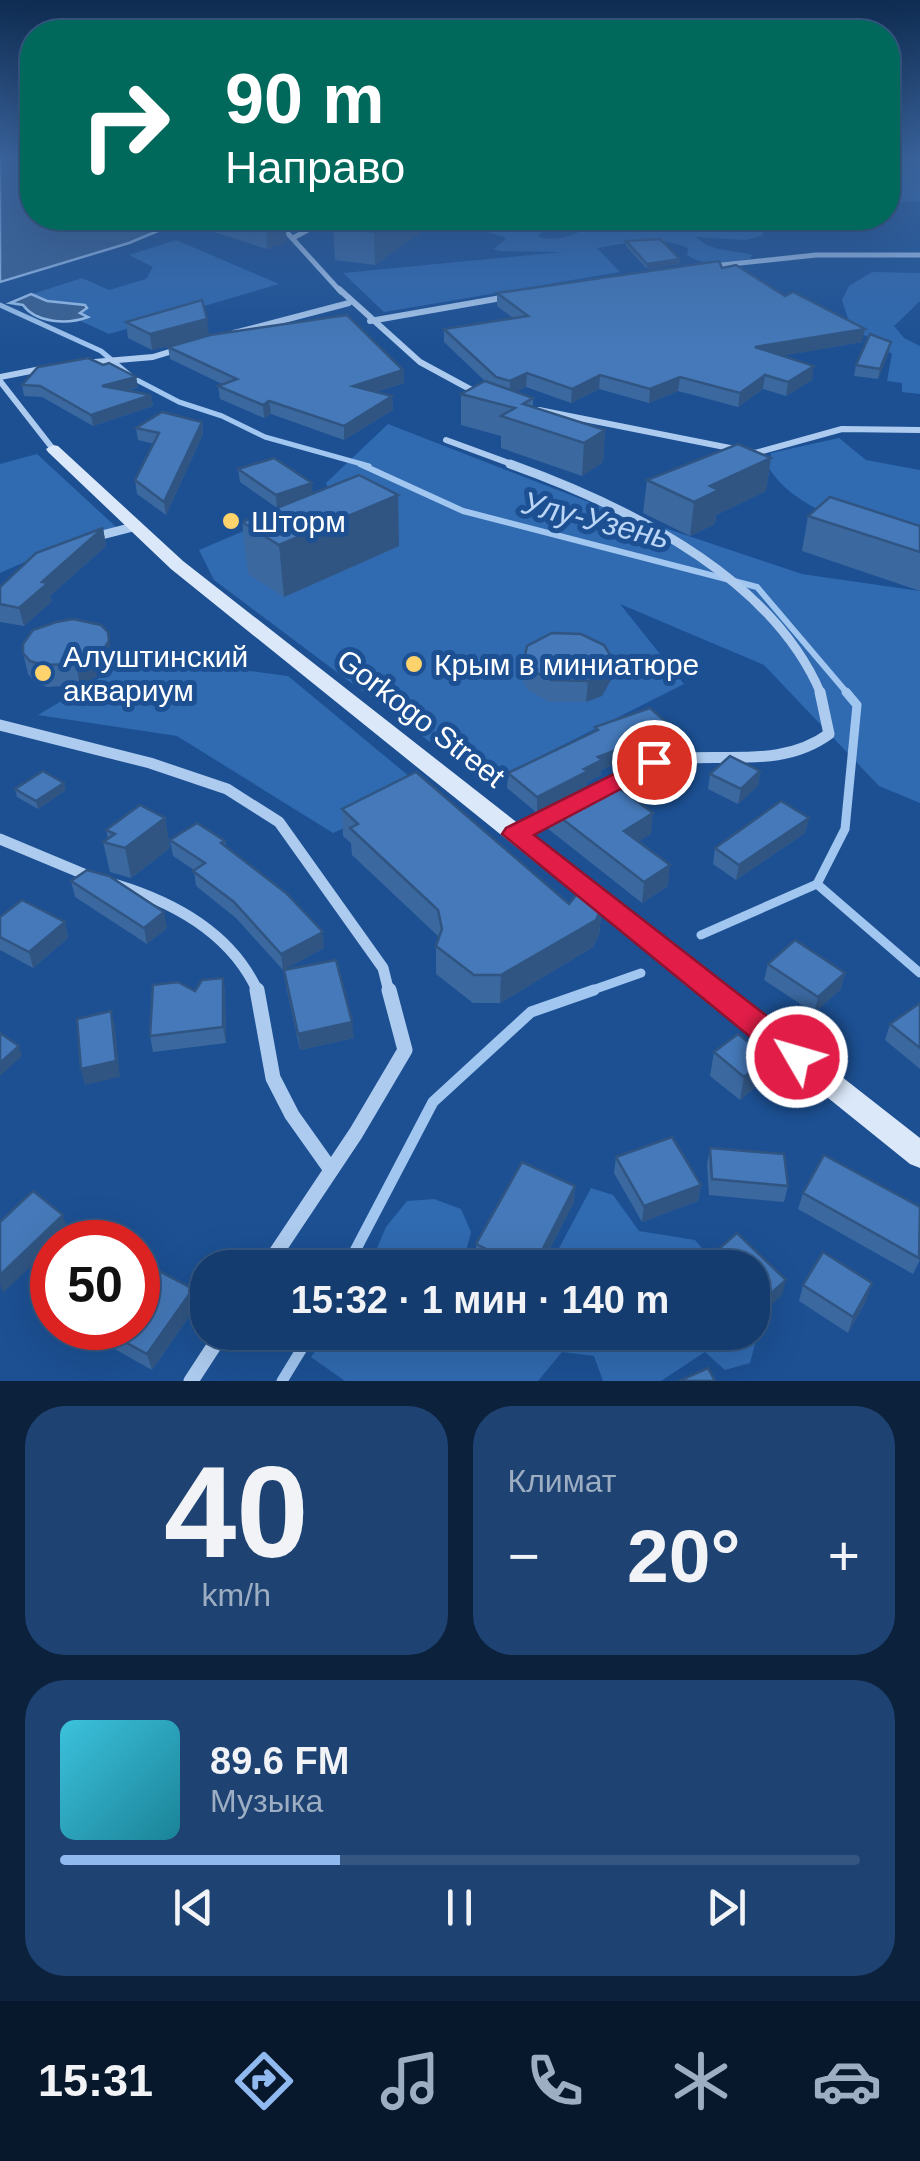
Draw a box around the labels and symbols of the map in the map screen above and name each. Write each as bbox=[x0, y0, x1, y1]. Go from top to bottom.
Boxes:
water label: Улу-Узень bbox=[518, 484, 673, 556]
place label: Шторм bbox=[251, 505, 346, 538]
marker: Шторм bbox=[220, 510, 242, 532]
place label: Алуштинский аквариум bbox=[63, 640, 248, 707]
street label: Gorkogo Street bbox=[331, 642, 512, 794]
place label: Крым в миниатюре bbox=[434, 648, 699, 681]
marker: Крым в миниатюре bbox=[403, 653, 425, 675]
marker: Алуштинский аквариум bbox=[32, 662, 54, 684]
pin bbox=[612, 720, 697, 805]
position arrow bbox=[745, 1005, 849, 1109]
speed limit sign: 50 bbox=[30, 1220, 160, 1350]

